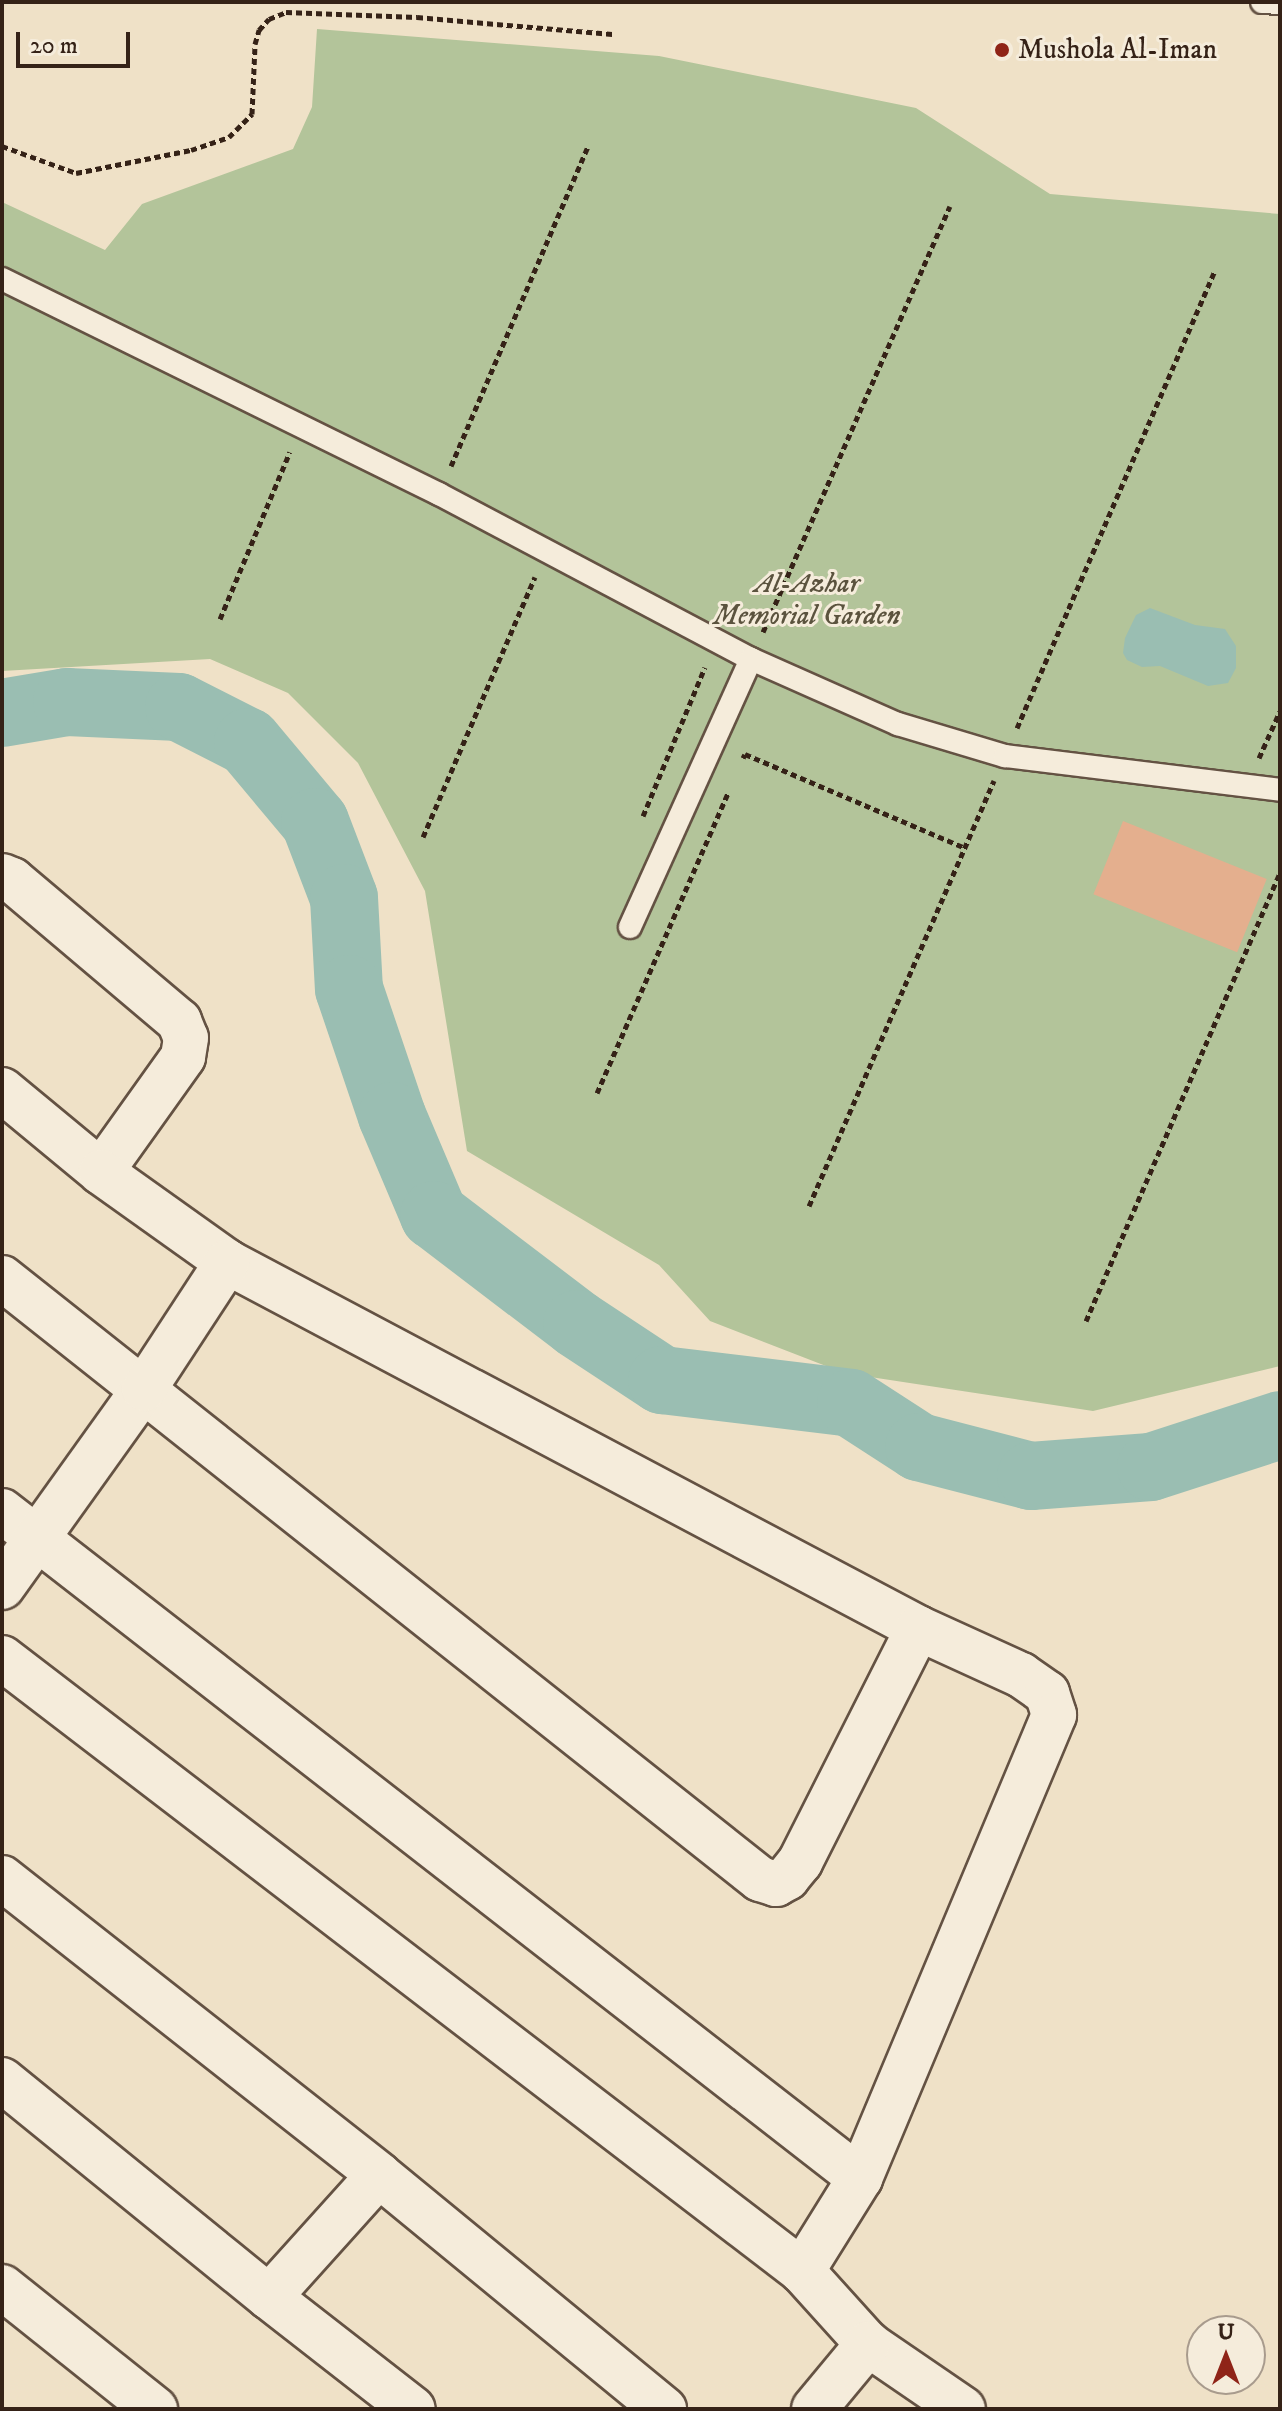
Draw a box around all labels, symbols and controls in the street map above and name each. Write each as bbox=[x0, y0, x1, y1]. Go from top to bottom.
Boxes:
scale bar bbox=[20, 16, 134, 66]
text: 20 m bbox=[30, 31, 78, 61]
place label: Mushola Al-Iman bbox=[1018, 33, 1217, 67]
marker: Mushola Al-Iman bbox=[993, 41, 1011, 59]
park label: Al-Azhar Memorial Garden bbox=[714, 567, 900, 633]
north arrow bbox=[1186, 2315, 1266, 2395]
text: U bbox=[1217, 2319, 1235, 2346]

